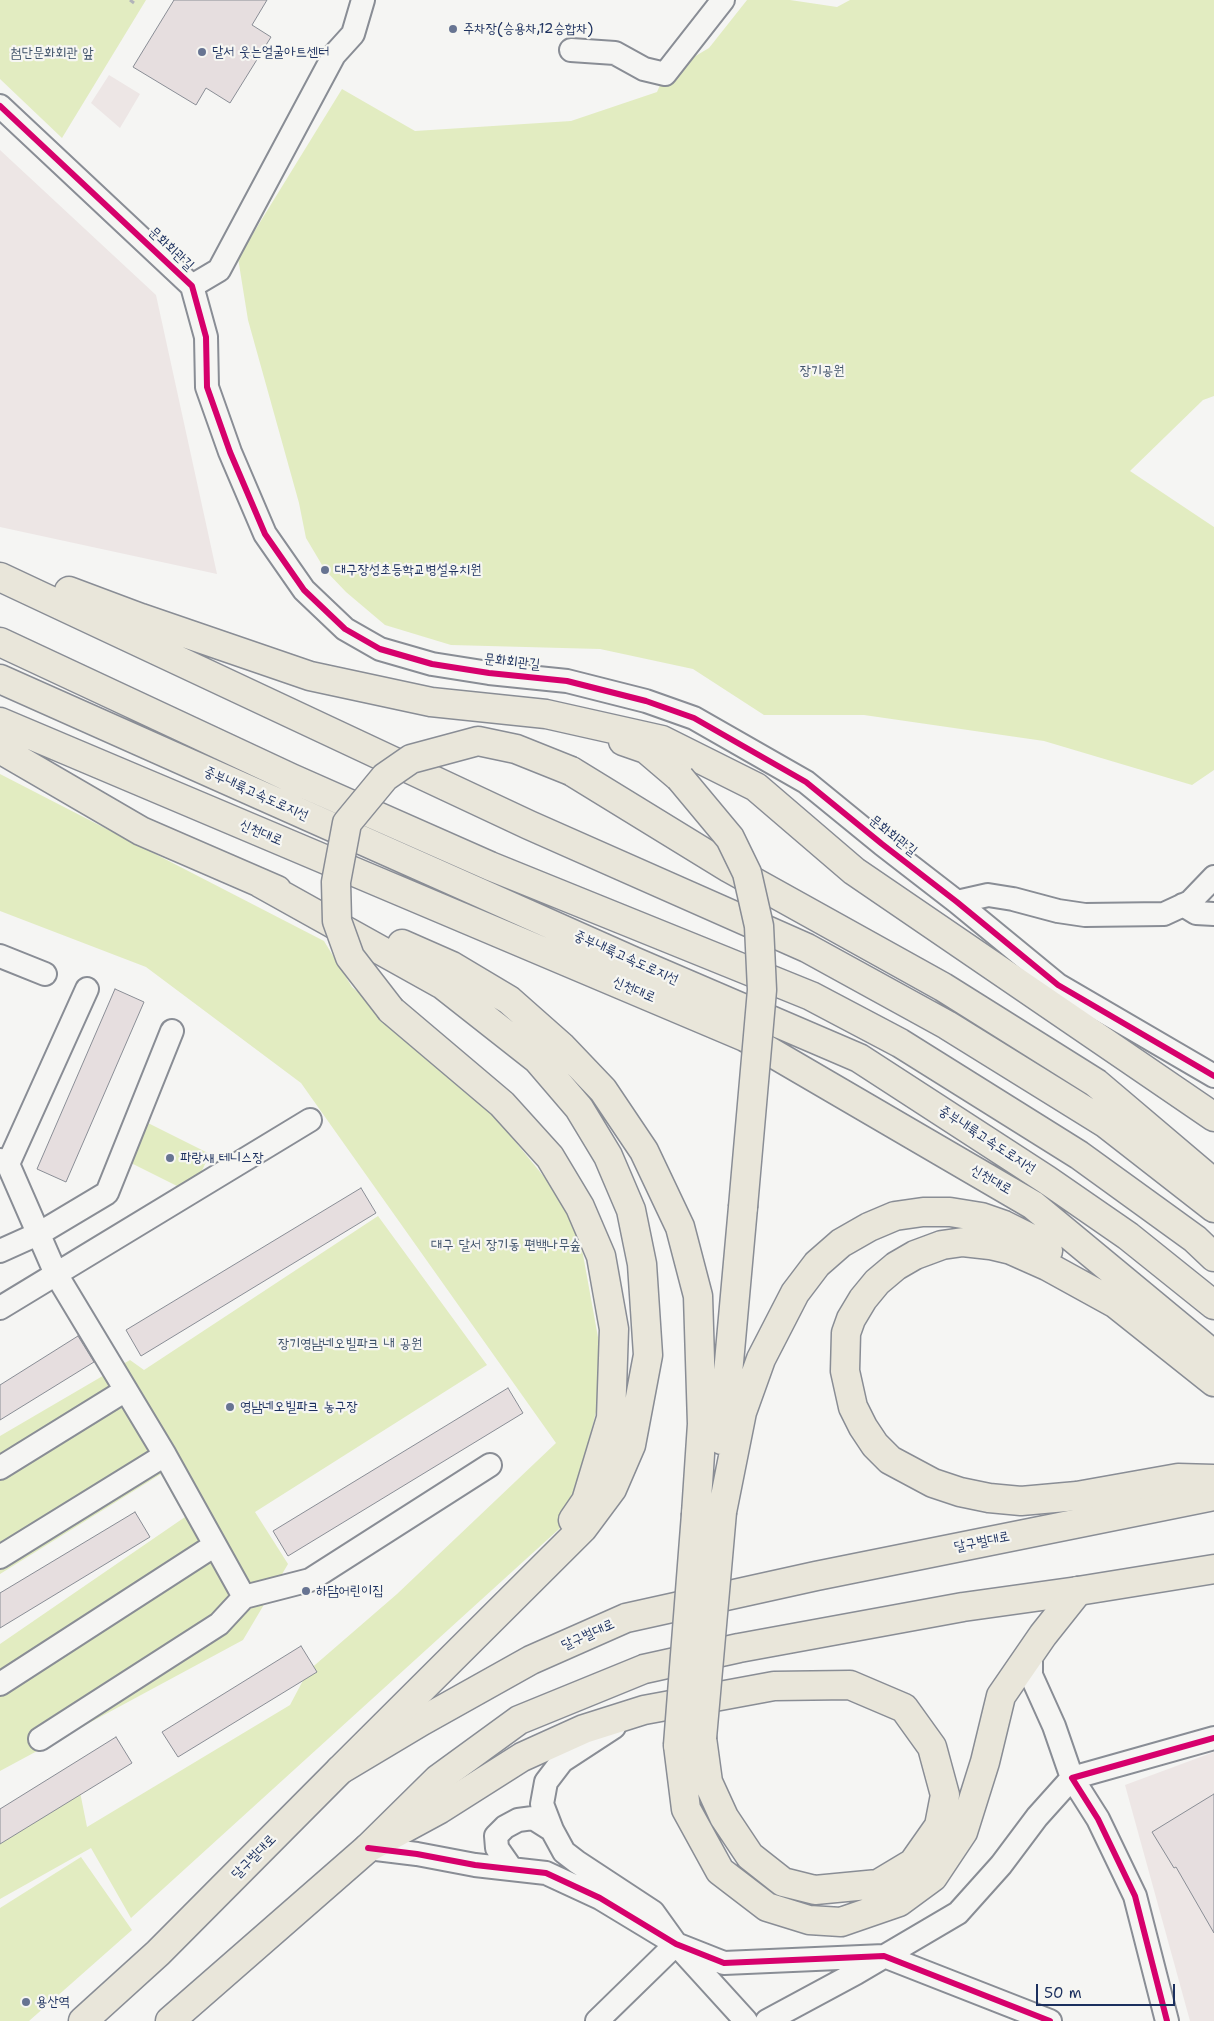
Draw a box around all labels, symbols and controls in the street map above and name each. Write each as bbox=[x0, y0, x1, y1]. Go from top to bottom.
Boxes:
place label: 주차장(승용차,12승합차) bbox=[463, 21, 593, 37]
marker: 주차장(승용차,12승합차) bbox=[447, 23, 459, 35]
place label: 달서 웃는얼굴아트센터 bbox=[212, 44, 329, 60]
park label: 첨단문화회관 앞 bbox=[10, 45, 94, 61]
marker: 달서 웃는얼굴아트센터 bbox=[196, 46, 208, 58]
street label: 문화회관길 bbox=[145, 224, 197, 274]
park label: 장기공원 bbox=[799, 363, 845, 379]
place label: 대구장성초등학교병설유치원 bbox=[335, 562, 481, 578]
marker: 대구장성초등학교병설유치원 bbox=[319, 564, 331, 576]
street label: 문화회관길 bbox=[483, 651, 541, 673]
street label: 중부내륙고속도로지선 bbox=[201, 763, 311, 825]
street label: 문화회관길 bbox=[866, 812, 920, 860]
street label: 신천대로 bbox=[237, 816, 285, 850]
street label: 중부내륙고속도로지선 bbox=[571, 927, 681, 989]
street label: 신천대로 bbox=[610, 973, 658, 1007]
street label: 중부내륙고속도로지선 bbox=[935, 1102, 1039, 1178]
place label: 파랑새 테니스장 bbox=[180, 1150, 264, 1166]
marker: 파랑새 테니스장 bbox=[164, 1152, 176, 1164]
street label: 신천대로 bbox=[967, 1161, 1015, 1199]
park label: 대구 달서 장기동 편백나무숲 bbox=[431, 1237, 581, 1253]
park label: 장기영남네오빌파크 내 공원 bbox=[278, 1336, 422, 1352]
place label: 영남네오빌파크 농구장 bbox=[240, 1399, 357, 1415]
marker: 영남네오빌파크 농구장 bbox=[224, 1401, 236, 1413]
street label: 달구벌대로 bbox=[953, 1528, 1011, 1556]
place label: 하담어린이집 bbox=[316, 1583, 384, 1599]
marker: 하담어린이집 bbox=[300, 1585, 312, 1597]
street label: 달구벌대로 bbox=[559, 1616, 617, 1654]
street label: 달구벌대로 bbox=[228, 1831, 280, 1883]
scale bar bbox=[1039, 1974, 1178, 2006]
text: 50 m bbox=[1044, 1983, 1082, 2003]
place label: 용산역 bbox=[36, 1994, 70, 2010]
marker: 용산역 bbox=[20, 1996, 32, 2008]

